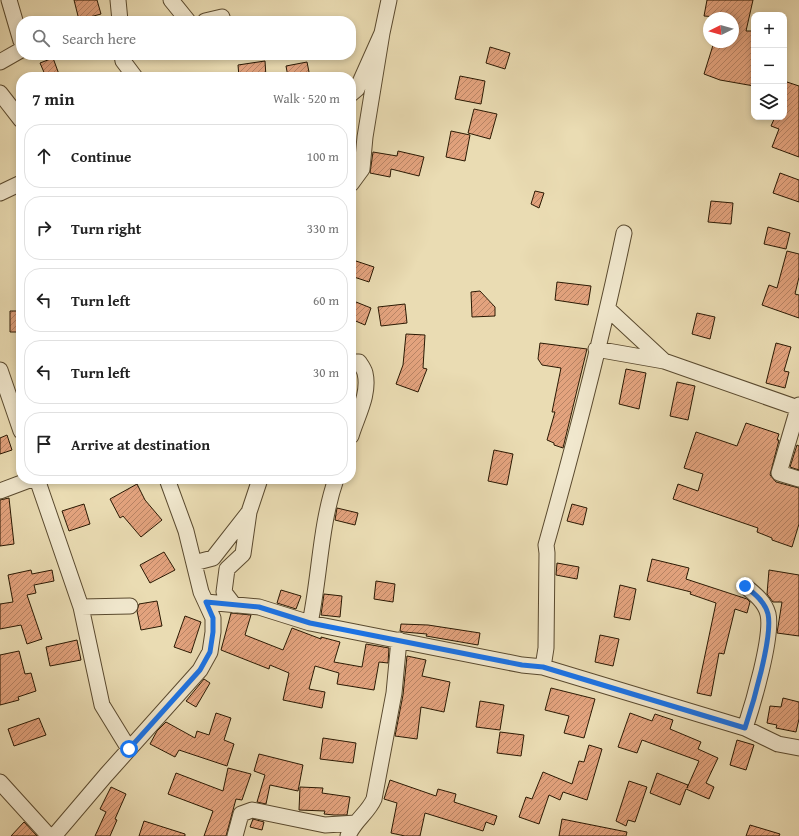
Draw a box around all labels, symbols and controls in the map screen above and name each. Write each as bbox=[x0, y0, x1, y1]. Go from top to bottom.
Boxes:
north arrow bbox=[703, 12, 739, 48]
map controls bbox=[751, 12, 787, 120]
button: + bbox=[751, 12, 787, 48]
search box bbox=[16, 16, 356, 60]
icon: search bbox=[30, 27, 52, 49]
text: Search here bbox=[62, 28, 136, 49]
button: − bbox=[751, 48, 787, 84]
button: layers bbox=[751, 84, 787, 120]
text: 7 min bbox=[32, 86, 74, 111]
text: Walk · 520 m bbox=[273, 89, 340, 108]
icon: ahead bbox=[33, 145, 55, 167]
text: Continue bbox=[71, 146, 132, 167]
text: 100 m bbox=[307, 147, 339, 166]
icon: right bbox=[33, 217, 55, 239]
text: Turn right bbox=[71, 218, 142, 239]
text: 330 m bbox=[307, 219, 339, 238]
icon: left bbox=[33, 289, 55, 311]
text: Turn left bbox=[71, 290, 130, 311]
text: 60 m bbox=[313, 291, 339, 310]
icon: left bbox=[33, 361, 55, 383]
text: Turn left bbox=[71, 362, 130, 383]
text: 30 m bbox=[313, 363, 339, 382]
icon: arrive bbox=[33, 433, 55, 455]
text: Arrive at destination bbox=[71, 434, 210, 455]
route end bbox=[736, 577, 754, 595]
route start bbox=[120, 740, 138, 758]

